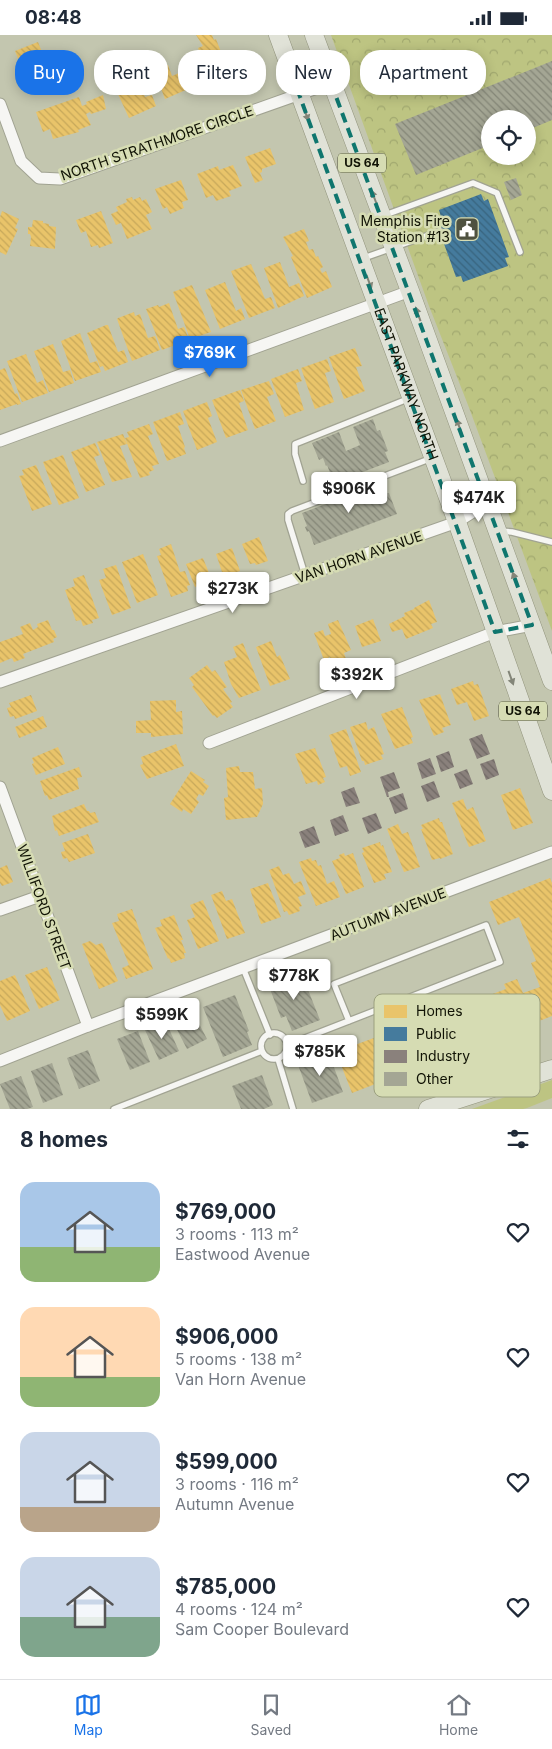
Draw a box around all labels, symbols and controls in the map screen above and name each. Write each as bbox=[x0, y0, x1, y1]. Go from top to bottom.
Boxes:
text: 08:48 bbox=[25, 6, 82, 29]
chip: Buy bbox=[15, 50, 84, 95]
chip: Rent bbox=[94, 50, 168, 95]
chip: Filters bbox=[178, 50, 266, 95]
chip: New bbox=[276, 50, 350, 95]
chip: Apartment bbox=[360, 50, 486, 95]
street label: NORTH STRATHMORE CIRCLE bbox=[58, 101, 256, 184]
one-way arrow bbox=[303, 106, 310, 121]
map controls bbox=[481, 110, 536, 165]
button: locate bbox=[481, 110, 536, 165]
road number: US 64 bbox=[338, 154, 386, 173]
one-way arrow bbox=[370, 189, 378, 204]
place label: Memphis Fire Station #13 bbox=[361, 212, 450, 245]
public building icon: Memphis Fire Station #13 bbox=[454, 216, 480, 242]
one-way arrow bbox=[366, 275, 373, 290]
street label: EAST PARKWAY NORTH bbox=[371, 306, 443, 462]
one-way arrow bbox=[414, 306, 421, 321]
pin: $769K bbox=[175, 335, 245, 378]
text: $769K bbox=[184, 342, 236, 362]
one-way arrow bbox=[455, 419, 462, 434]
pin: $906K bbox=[314, 471, 384, 514]
text: $906K bbox=[322, 478, 376, 498]
pin: $474K bbox=[444, 481, 514, 523]
text: $474K bbox=[453, 487, 505, 507]
street label: VAN HORN AVENUE bbox=[293, 527, 425, 586]
pin: $273K bbox=[198, 571, 268, 614]
one-way arrow bbox=[511, 571, 519, 586]
text: $273K bbox=[207, 578, 259, 598]
pin: $392K bbox=[322, 657, 392, 700]
text: $392K bbox=[331, 664, 383, 684]
one-way arrow bbox=[508, 670, 515, 685]
road number: US 64 bbox=[499, 701, 547, 721]
street label: WILLIFORD STREET bbox=[14, 842, 75, 972]
street label: AUTUMN AVENUE bbox=[328, 884, 448, 943]
pin: $778K bbox=[259, 959, 329, 1001]
text: $778K bbox=[268, 965, 320, 985]
legend bbox=[374, 994, 540, 1097]
pin: $599K bbox=[127, 997, 197, 1040]
text: Homes bbox=[416, 1002, 463, 1019]
text: $599K bbox=[136, 1004, 189, 1024]
text: Public bbox=[416, 1025, 457, 1042]
pin: $785K bbox=[285, 1035, 355, 1077]
text: $785K bbox=[294, 1041, 346, 1061]
text: Industry bbox=[416, 1047, 470, 1064]
text: Other bbox=[416, 1070, 453, 1087]
icon: filters bbox=[504, 1125, 532, 1153]
text: 8 homes bbox=[20, 1127, 108, 1152]
text: $769,000 bbox=[175, 1199, 276, 1224]
icon: home bbox=[60, 1202, 120, 1262]
icon: heart bbox=[504, 1218, 532, 1246]
text: 3 rooms · 113 m² bbox=[175, 1224, 299, 1244]
text: Eastwood Avenue bbox=[175, 1244, 310, 1264]
text: $906,000 bbox=[175, 1324, 278, 1349]
icon: home bbox=[60, 1327, 120, 1387]
icon: heart bbox=[504, 1343, 532, 1371]
text: 5 rooms · 138 m² bbox=[175, 1349, 302, 1369]
text: Van Horn Avenue bbox=[175, 1369, 306, 1389]
text: $599,000 bbox=[175, 1449, 278, 1474]
icon: home bbox=[60, 1452, 120, 1512]
icon: heart bbox=[504, 1468, 532, 1496]
text: 3 rooms · 116 m² bbox=[175, 1474, 299, 1494]
text: Autumn Avenue bbox=[175, 1494, 294, 1514]
text: $785,000 bbox=[175, 1574, 276, 1599]
icon: home bbox=[60, 1577, 120, 1637]
icon: heart bbox=[504, 1593, 532, 1621]
text: 4 rooms · 124 m² bbox=[175, 1599, 303, 1619]
text: Sam Cooper Boulevard bbox=[175, 1619, 349, 1639]
tab: Map bbox=[74, 1691, 103, 1738]
tab: Saved bbox=[250, 1691, 291, 1738]
tab: Home bbox=[439, 1691, 478, 1738]

